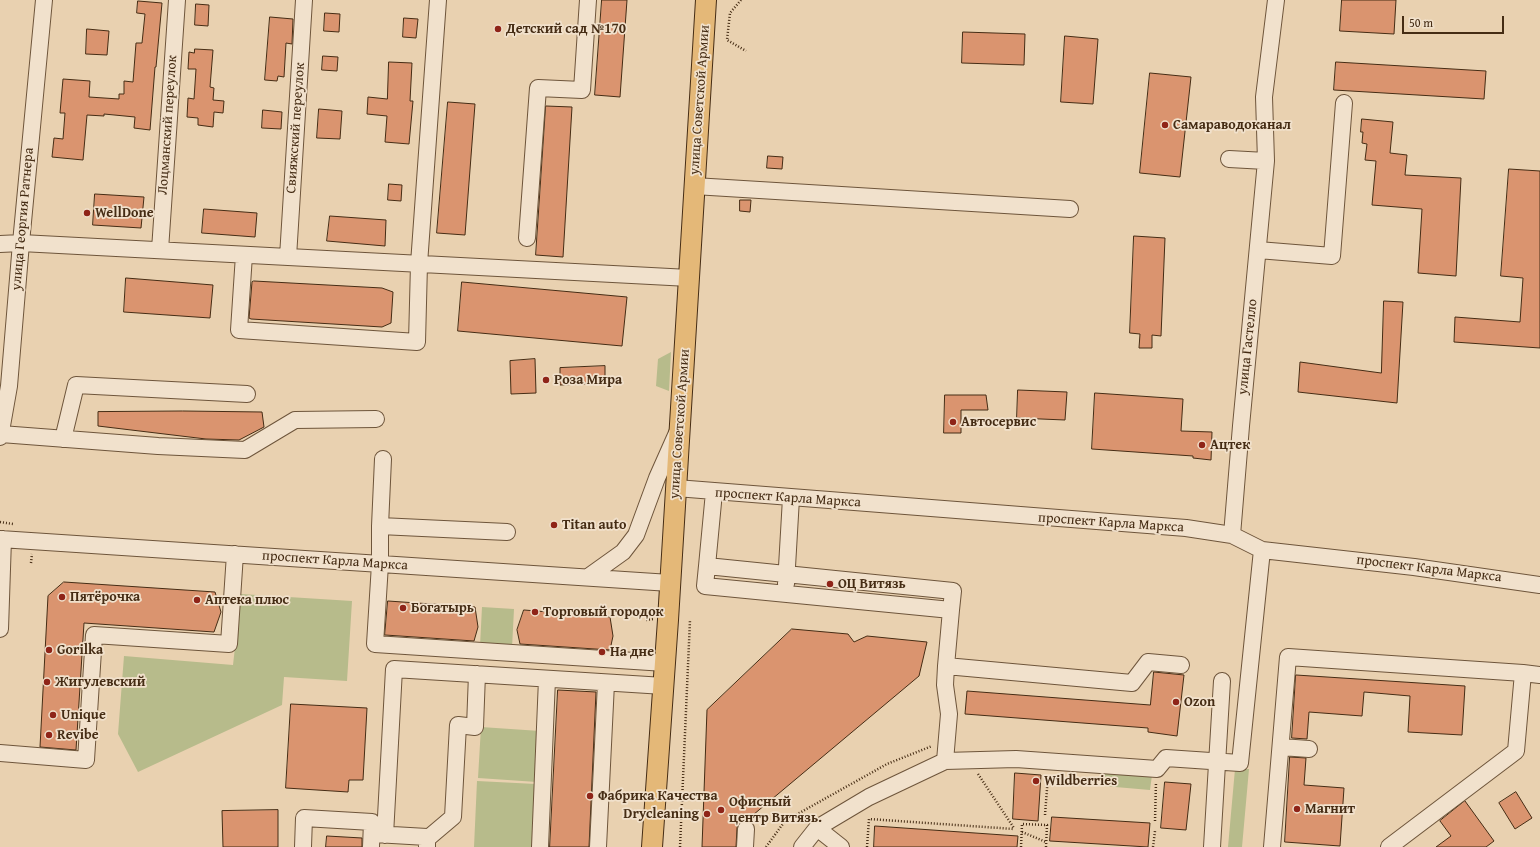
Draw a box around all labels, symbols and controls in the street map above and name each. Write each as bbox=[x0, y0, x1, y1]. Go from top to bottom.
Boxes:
scale bar bbox=[1404, 8, 1506, 34]
text: 50 m bbox=[1409, 14, 1433, 31]
place label: Детский сад №170 bbox=[506, 21, 626, 37]
marker: Детский сад №170 bbox=[493, 24, 503, 34]
street label: улица Советской Армии bbox=[686, 24, 714, 176]
street label: Лоцманский переулок bbox=[155, 55, 181, 195]
street label: Свияжский переулок bbox=[283, 62, 309, 194]
place label: Самараводоканал bbox=[1173, 117, 1291, 133]
marker: Самараводоканал bbox=[1160, 120, 1170, 130]
street label: улица Георгия Ратнера bbox=[8, 147, 38, 291]
place label: WellDone bbox=[95, 205, 154, 221]
marker: WellDone bbox=[82, 208, 92, 218]
street label: улица Гастелло bbox=[1235, 298, 1261, 396]
street label: улица Советской Армии bbox=[666, 348, 694, 500]
place label: Роза Мира bbox=[554, 372, 622, 388]
marker: Роза Мира bbox=[541, 375, 551, 385]
place label: Автосервис bbox=[961, 414, 1036, 430]
marker: Автосервис bbox=[948, 417, 958, 427]
place label: Ацтек bbox=[1210, 437, 1250, 453]
marker: Ацтек bbox=[1197, 440, 1207, 450]
street label: проспект Карла Маркса bbox=[715, 485, 861, 511]
street label: проспект Карла Маркса bbox=[1038, 510, 1184, 536]
place label: Titan auto bbox=[562, 517, 626, 533]
marker: Titan auto bbox=[549, 520, 559, 530]
street label: проспект Карла Маркса bbox=[262, 548, 408, 574]
street label: проспект Карла Маркса bbox=[1355, 552, 1503, 586]
place label: ОЦ Витязь bbox=[838, 576, 906, 592]
marker: ОЦ Витязь bbox=[825, 579, 835, 589]
place label: Пятёрочка bbox=[70, 589, 140, 605]
marker: Пятёрочка bbox=[57, 592, 67, 602]
place label: Аптека плюс bbox=[205, 592, 289, 608]
marker: Аптека плюс bbox=[192, 595, 202, 605]
place label: Богатырь bbox=[411, 600, 474, 616]
marker: Богатырь bbox=[398, 603, 408, 613]
place label: Торговый городок bbox=[543, 604, 664, 620]
marker: Торговый городок bbox=[530, 607, 540, 617]
place label: Gorilka bbox=[57, 642, 103, 658]
place label: На дне bbox=[610, 644, 654, 660]
marker: Gorilka bbox=[44, 645, 54, 655]
marker: На дне bbox=[597, 647, 607, 657]
place label: Жигулевский bbox=[55, 674, 146, 690]
marker: Жигулевский bbox=[42, 677, 52, 687]
place label: Ozon bbox=[1184, 694, 1215, 710]
marker: Ozon bbox=[1171, 697, 1181, 707]
place label: Unique bbox=[61, 707, 106, 723]
marker: Unique bbox=[48, 710, 58, 720]
place label: Revibe bbox=[57, 727, 99, 743]
marker: Revibe bbox=[44, 730, 54, 740]
place label: Wildberries bbox=[1044, 773, 1117, 789]
marker: Wildberries bbox=[1031, 776, 1041, 786]
place label: Фабрика Качества bbox=[598, 788, 718, 804]
marker: Фабрика Качества bbox=[585, 791, 595, 801]
place label: Офисный центр Витязь. bbox=[729, 794, 822, 826]
place label: Магнит bbox=[1305, 801, 1355, 817]
marker: Магнит bbox=[1292, 804, 1302, 814]
marker: Офисный центр Витязь. bbox=[716, 805, 726, 815]
place label: Drycleaning bbox=[623, 806, 699, 822]
marker: Drycleaning bbox=[702, 809, 712, 819]

